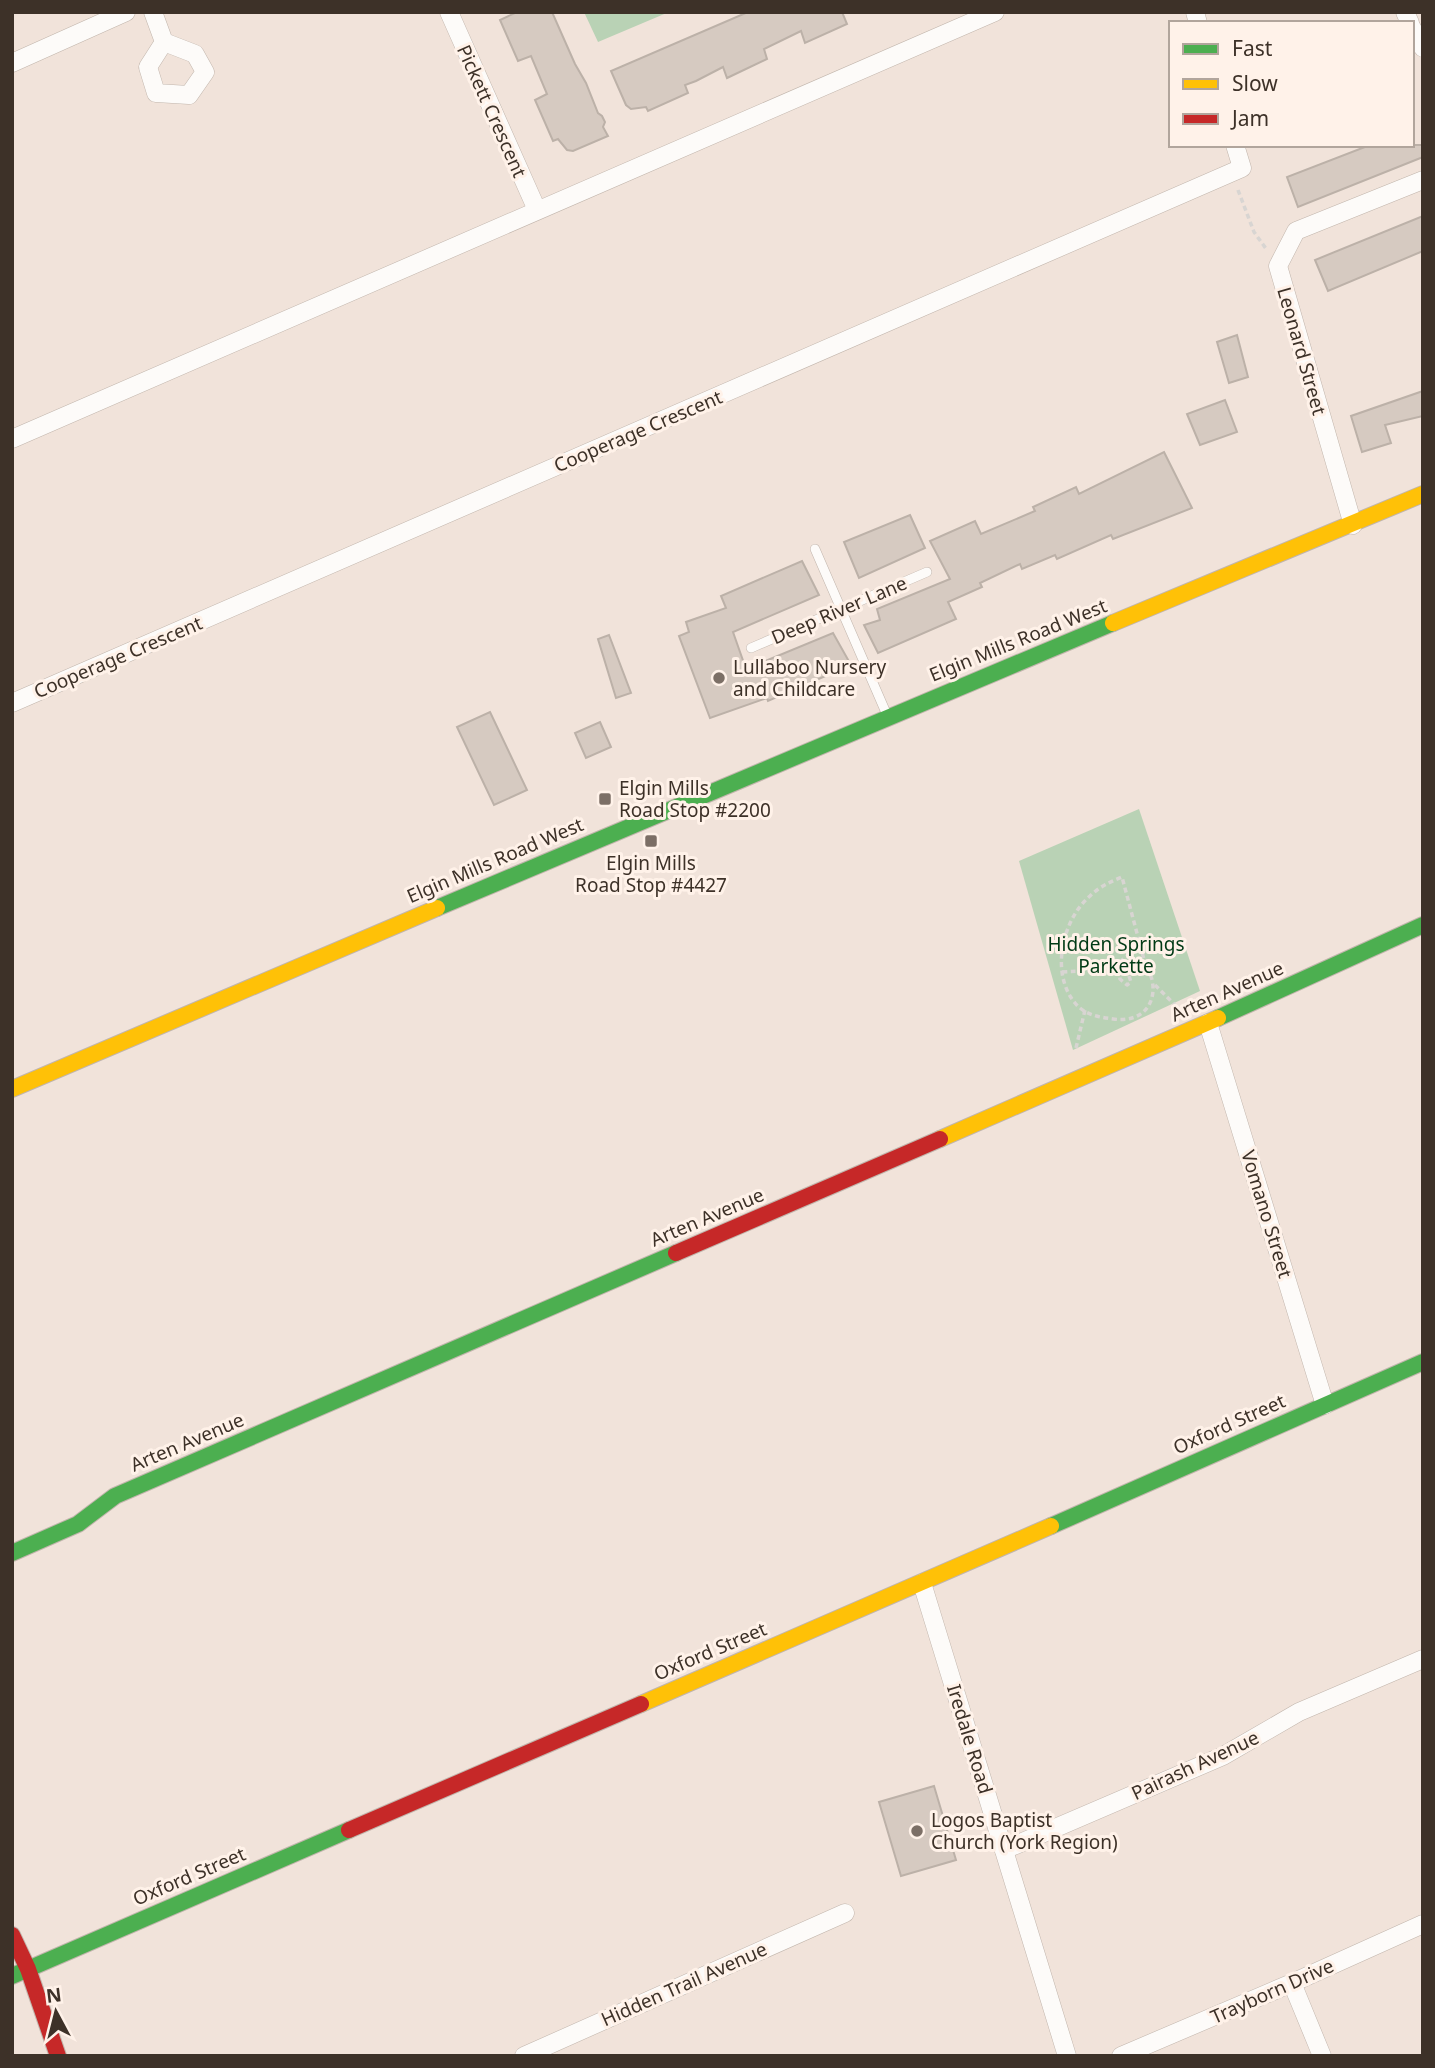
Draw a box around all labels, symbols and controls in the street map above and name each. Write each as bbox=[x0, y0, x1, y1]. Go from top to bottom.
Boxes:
legend bbox=[1169, 21, 1414, 147]
text: Fast bbox=[1232, 34, 1273, 62]
street label: Pickett Crescent bbox=[451, 40, 533, 182]
text: Slow bbox=[1232, 69, 1278, 97]
text: Jam bbox=[1230, 104, 1269, 132]
street label: Leonard Street bbox=[1271, 284, 1333, 418]
street label: Cooperage Crescent bbox=[550, 384, 726, 478]
street label: Deep River Lane bbox=[767, 570, 911, 650]
street label: Elgin Mills Road West bbox=[925, 592, 1111, 688]
street label: Cooperage Crescent bbox=[30, 610, 206, 704]
place label: Lullaboo Nursery and Childcare bbox=[733, 654, 886, 702]
marker: Lullaboo Nursery and Childcare bbox=[711, 670, 727, 686]
place label: Elgin Mills Road Stop #2200 bbox=[619, 775, 771, 823]
marker: Elgin Mills Road Stop #2200 bbox=[597, 791, 613, 807]
street label: Elgin Mills Road West bbox=[403, 811, 587, 909]
marker: Elgin Mills Road Stop #4427 bbox=[643, 833, 659, 849]
place label: Elgin Mills Road Stop #4427 bbox=[575, 850, 727, 898]
park label: Hidden Springs Parkette bbox=[1047, 931, 1185, 979]
street label: Arten Avenue bbox=[1166, 955, 1288, 1027]
street label: Vomano Street bbox=[1235, 1147, 1299, 1281]
street label: Arten Avenue bbox=[646, 1181, 768, 1253]
street label: Oxford Street bbox=[1169, 1388, 1289, 1460]
street label: Arten Avenue bbox=[126, 1406, 248, 1478]
street label: Oxford Street bbox=[650, 1616, 770, 1686]
street label: Iredale Road bbox=[941, 1681, 999, 1797]
street label: Pairash Avenue bbox=[1127, 1724, 1263, 1806]
place label: Logos Baptist Church (York Region) bbox=[931, 1807, 1118, 1855]
marker: Logos Baptist Church (York Region) bbox=[909, 1823, 925, 1839]
street label: Oxford Street bbox=[129, 1841, 249, 1911]
street label: Hidden Trail Avenue bbox=[597, 1936, 771, 2032]
street label: Trayborn Drive bbox=[1206, 1952, 1338, 2030]
north arrow bbox=[21, 1977, 91, 2047]
text: N bbox=[45, 1981, 63, 2009]

